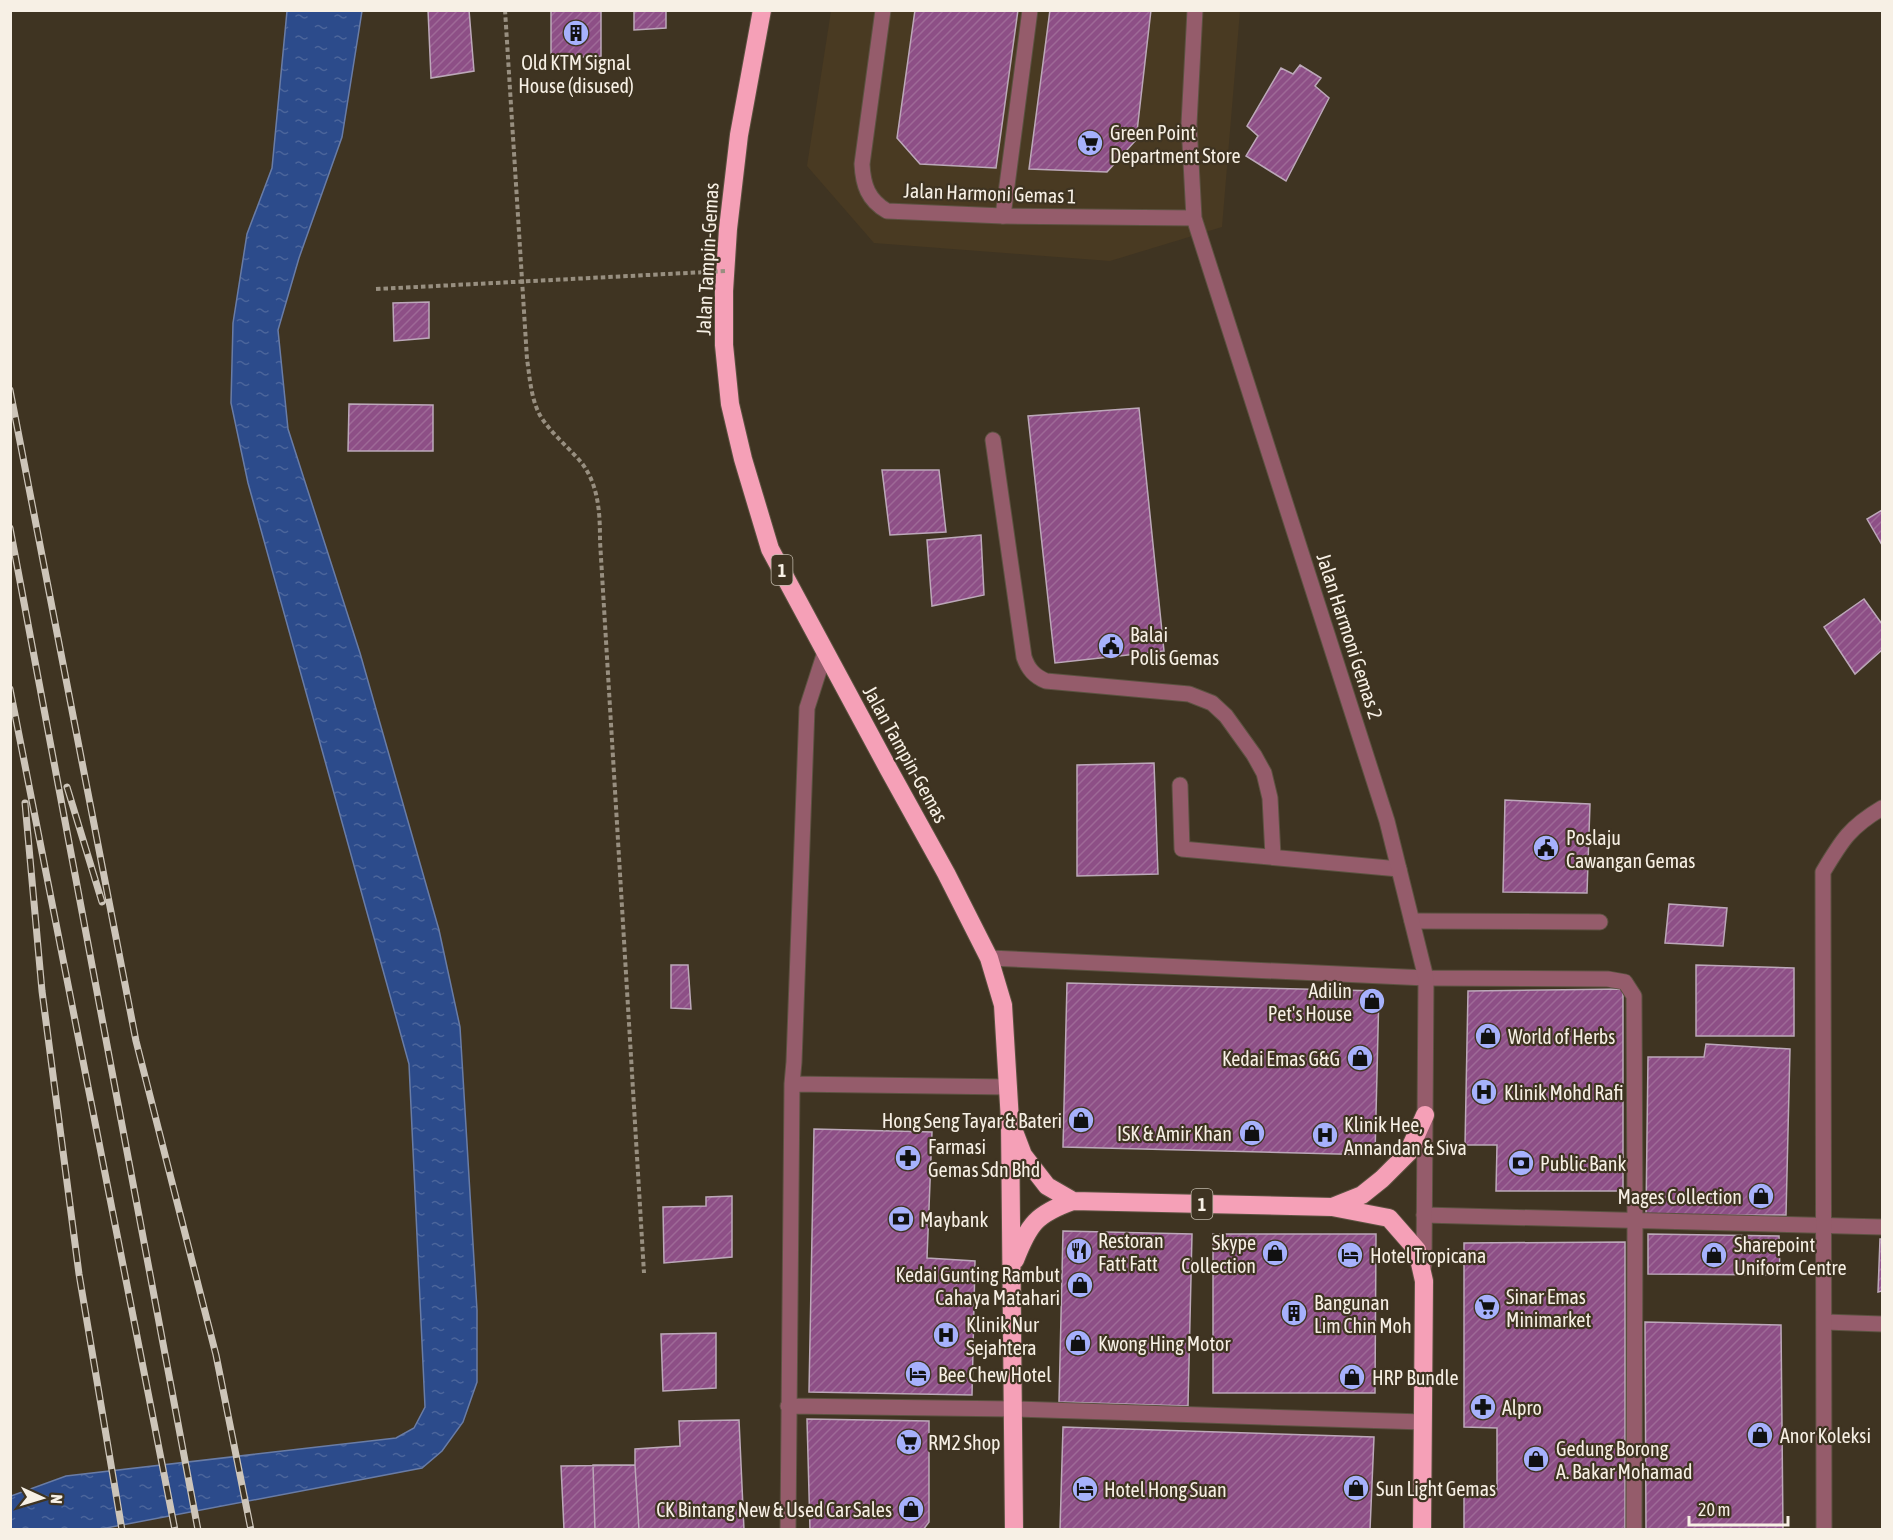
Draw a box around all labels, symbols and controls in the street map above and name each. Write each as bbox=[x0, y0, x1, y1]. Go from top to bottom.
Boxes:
building icon: Old KTM Signal House (disused) bbox=[561, 18, 591, 48]
place label: Old KTM Signal House (disused) bbox=[518, 51, 634, 97]
place label: Green Point Department Store bbox=[1110, 121, 1241, 167]
supermarket icon: Green Point Department Store bbox=[1075, 128, 1105, 158]
street label: Jalan Harmoni Gemas 1 bbox=[903, 178, 1077, 208]
street label: Jalan Tampin-Gemas bbox=[692, 182, 722, 336]
street label: Jalan Harmoni Gemas 2 bbox=[1312, 550, 1388, 722]
road number: 1 bbox=[772, 555, 792, 585]
place label: Balai Polis Gemas bbox=[1130, 623, 1219, 669]
public building icon: Balai Polis Gemas bbox=[1096, 631, 1126, 661]
street label: Jalan Tampin-Gemas bbox=[859, 681, 953, 827]
place label: Poslaju Cawangan Gemas bbox=[1566, 826, 1695, 872]
public building icon: Poslaju Cawangan Gemas bbox=[1531, 833, 1561, 863]
place label: Adilin Pet's House bbox=[1268, 979, 1352, 1025]
shop icon: Adilin Pet's House bbox=[1357, 986, 1387, 1016]
shop icon: World of Herbs bbox=[1473, 1021, 1503, 1051]
place label: World of Herbs bbox=[1508, 1025, 1615, 1048]
shop icon: Kedai Emas G&G bbox=[1345, 1043, 1375, 1073]
place label: Kedai Emas G&G bbox=[1222, 1047, 1340, 1070]
hospital icon: Klinik Mohd Rafi bbox=[1469, 1077, 1499, 1107]
place label: Klinik Mohd Rafi bbox=[1504, 1081, 1624, 1104]
shop icon: Hong Seng Tayar & Bateri bbox=[1066, 1105, 1096, 1135]
place label: Hong Seng Tayar & Bateri bbox=[882, 1109, 1062, 1132]
place label: Klinik Hee, Annandan & Siva bbox=[1344, 1113, 1467, 1159]
shop icon: ISK & Amir Khan bbox=[1237, 1118, 1267, 1148]
hospital icon: Klinik Hee, Annandan & Siva bbox=[1310, 1120, 1340, 1150]
place label: ISK & Amir Khan bbox=[1117, 1122, 1232, 1145]
place label: Farmasi Gemas Sdn Bhd bbox=[928, 1135, 1040, 1181]
pharmacy icon: Farmasi Gemas Sdn Bhd bbox=[893, 1143, 923, 1173]
bank icon: Public Bank bbox=[1506, 1148, 1536, 1178]
place label: Public Bank bbox=[1540, 1152, 1626, 1175]
shop icon: Mages Collection bbox=[1746, 1181, 1776, 1211]
place label: Mages Collection bbox=[1618, 1185, 1742, 1208]
road number: 1 bbox=[1192, 1189, 1212, 1219]
bank icon: Maybank bbox=[886, 1204, 916, 1234]
place label: Maybank bbox=[920, 1208, 988, 1231]
place label: Restoran Fatt Fatt bbox=[1098, 1229, 1164, 1275]
place label: Skype Collection bbox=[1181, 1231, 1256, 1277]
place label: Sharepoint Uniform Centre bbox=[1734, 1233, 1847, 1279]
restaurant icon: Restoran Fatt Fatt bbox=[1064, 1236, 1094, 1266]
shop icon: Skype Collection bbox=[1260, 1238, 1290, 1268]
hotel icon: Hotel Tropicana bbox=[1335, 1240, 1365, 1270]
shop icon: Sharepoint Uniform Centre bbox=[1699, 1240, 1729, 1270]
place label: Hotel Tropicana bbox=[1370, 1244, 1486, 1267]
place label: Kedai Gunting Rambut Cahaya Matahari bbox=[896, 1263, 1060, 1309]
shop icon: Kedai Gunting Rambut Cahaya Matahari bbox=[1065, 1270, 1095, 1300]
place label: Sinar Emas Minimarket bbox=[1506, 1285, 1591, 1331]
place label: Bangunan Lim Chin Moh bbox=[1314, 1291, 1412, 1337]
supermarket icon: Sinar Emas Minimarket bbox=[1472, 1292, 1502, 1322]
building icon: Bangunan Lim Chin Moh bbox=[1279, 1298, 1309, 1328]
place label: Klinik Nur Sejahtera bbox=[966, 1313, 1040, 1359]
hospital icon: Klinik Nur Sejahtera bbox=[931, 1320, 961, 1350]
shop icon: Kwong Hing Motor bbox=[1063, 1328, 1093, 1358]
place label: Kwong Hing Motor bbox=[1098, 1332, 1231, 1355]
hotel icon: Bee Chew Hotel bbox=[903, 1359, 933, 1389]
shop icon: HRP Bundle bbox=[1337, 1362, 1367, 1392]
place label: Bee Chew Hotel bbox=[938, 1363, 1052, 1386]
place label: HRP Bundle bbox=[1372, 1366, 1459, 1389]
pharmacy icon: Alpro bbox=[1468, 1392, 1498, 1422]
place label: Alpro bbox=[1502, 1396, 1542, 1419]
shop icon: Anor Koleksi bbox=[1745, 1420, 1775, 1450]
place label: Anor Koleksi bbox=[1780, 1424, 1871, 1447]
supermarket icon: RM2 Shop bbox=[894, 1427, 924, 1457]
place label: RM2 Shop bbox=[928, 1431, 1001, 1454]
place label: Gedung Borong A. Bakar Mohamad bbox=[1556, 1437, 1693, 1483]
shop icon: Gedung Borong A. Bakar Mohamad bbox=[1521, 1444, 1551, 1474]
north arrow bbox=[12, 1468, 72, 1528]
shop icon: Sun Light Gemas bbox=[1341, 1473, 1371, 1503]
hotel icon: Hotel Hong Suan bbox=[1070, 1474, 1100, 1504]
place label: Sun Light Gemas bbox=[1376, 1477, 1496, 1500]
place label: Hotel Hong Suan bbox=[1104, 1478, 1227, 1501]
scale bar bbox=[1689, 1489, 1788, 1527]
text: N bbox=[48, 1494, 66, 1504]
shop icon: CK Bintang New & Used Car Sales bbox=[896, 1494, 926, 1524]
place label: CK Bintang New & Used Car Sales bbox=[656, 1498, 892, 1521]
text: 20 m bbox=[1698, 1499, 1730, 1520]

